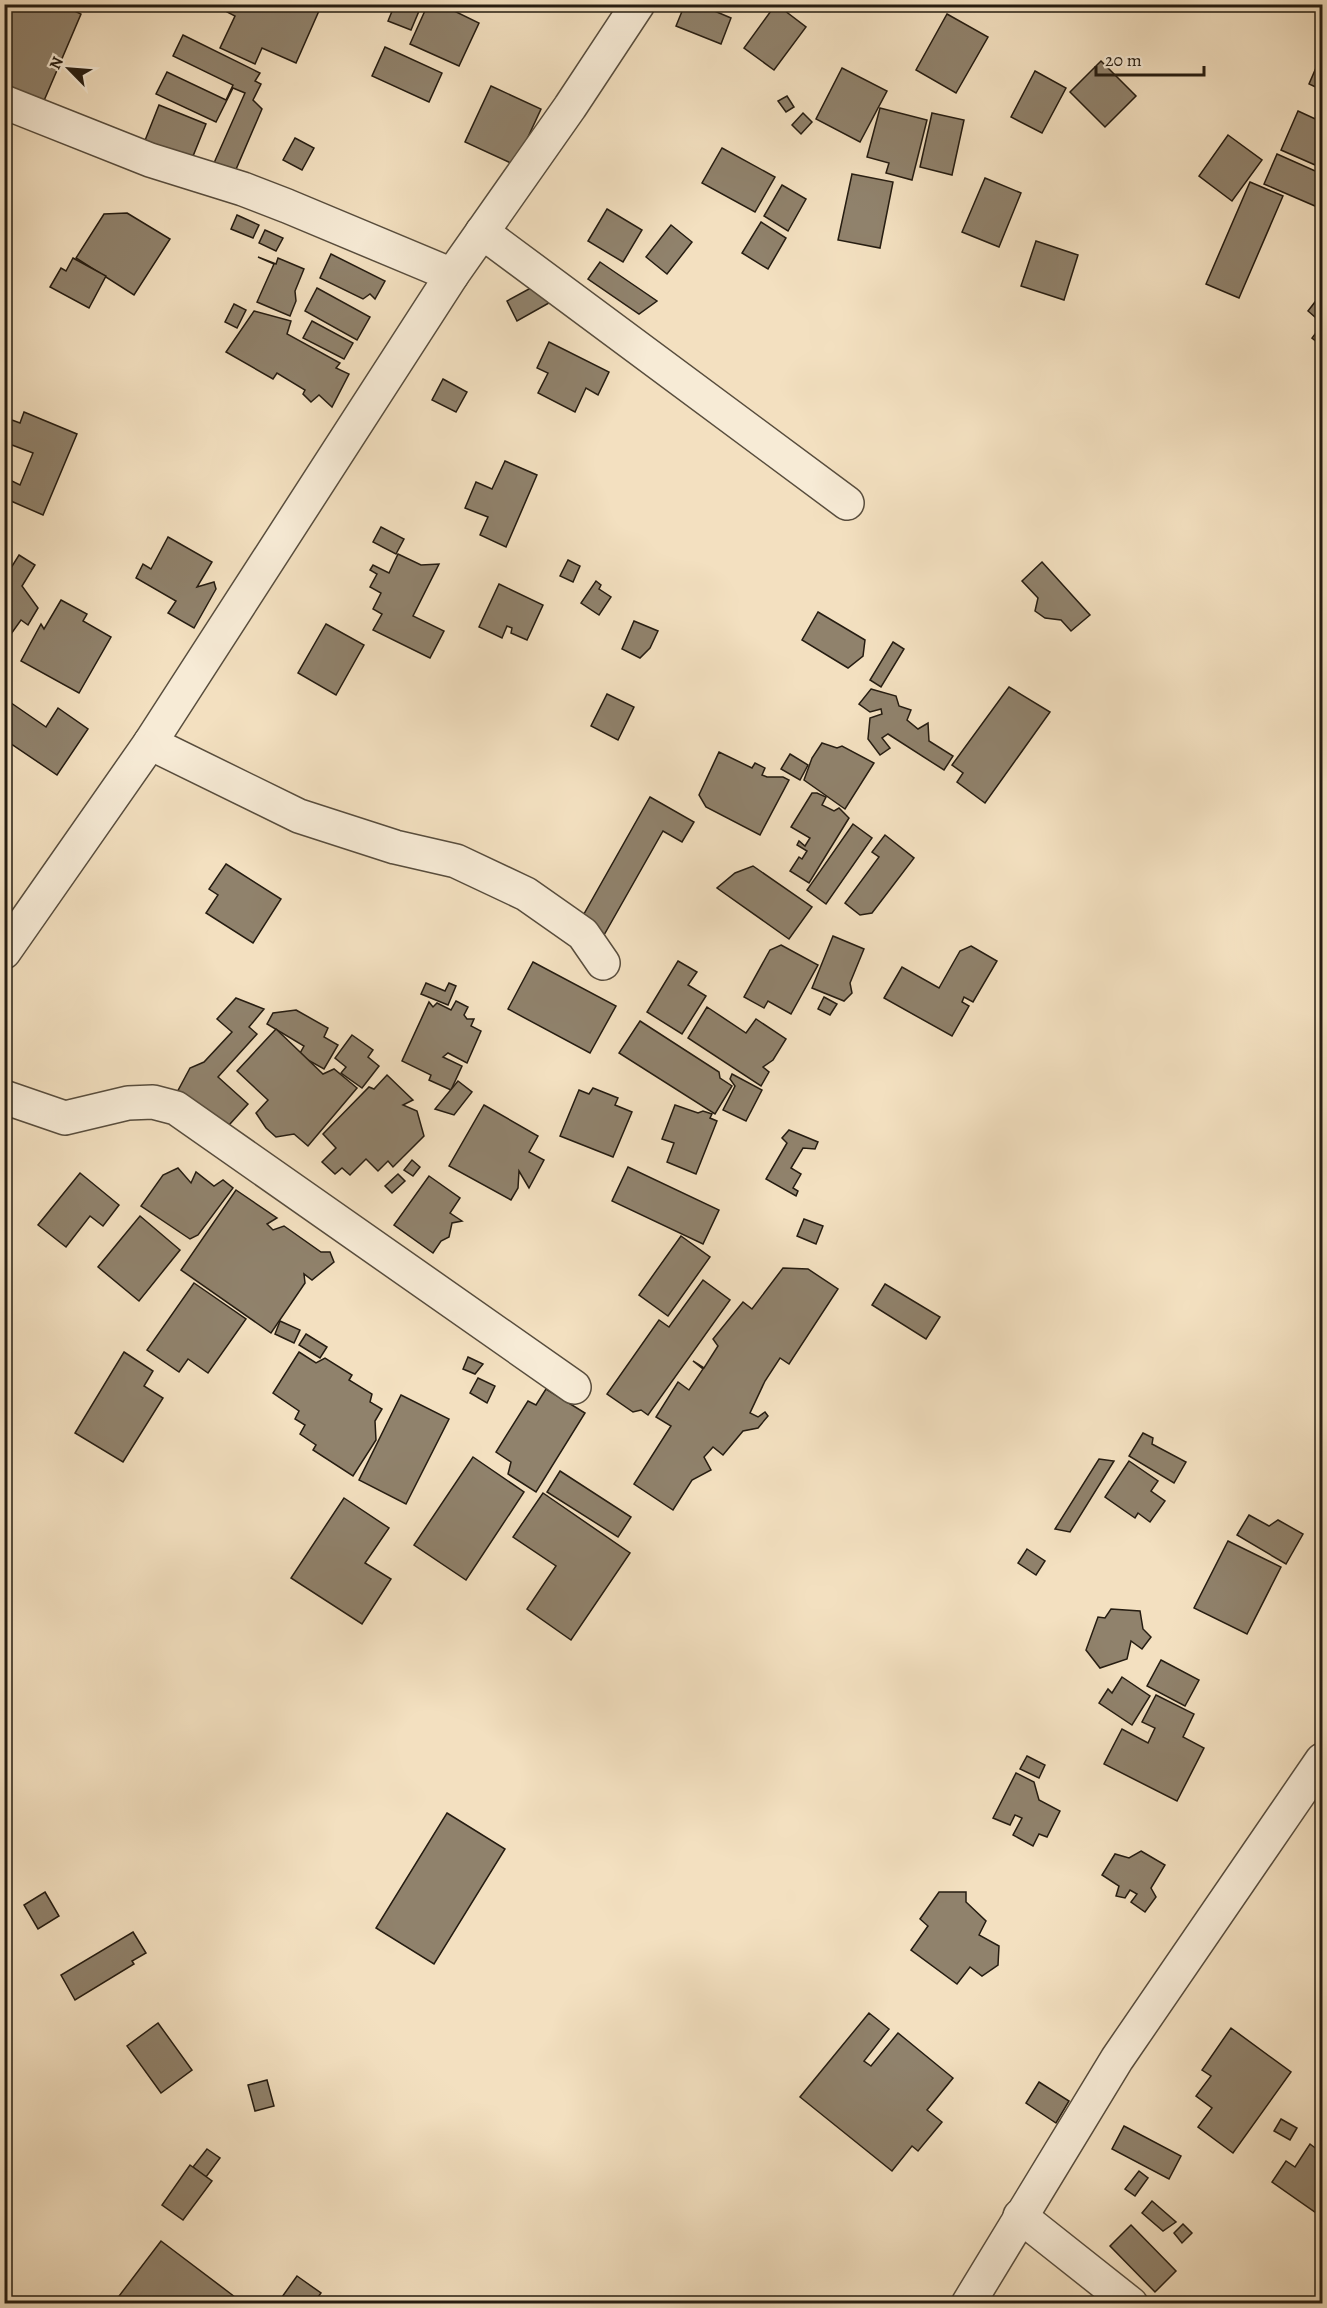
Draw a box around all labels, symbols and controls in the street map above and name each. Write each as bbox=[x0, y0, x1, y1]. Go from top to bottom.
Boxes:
north arrow bbox=[39, 39, 99, 99]
scale bar bbox=[1096, 39, 1204, 77]
text: 20 m bbox=[1105, 48, 1142, 72]
text: N bbox=[44, 53, 69, 73]

